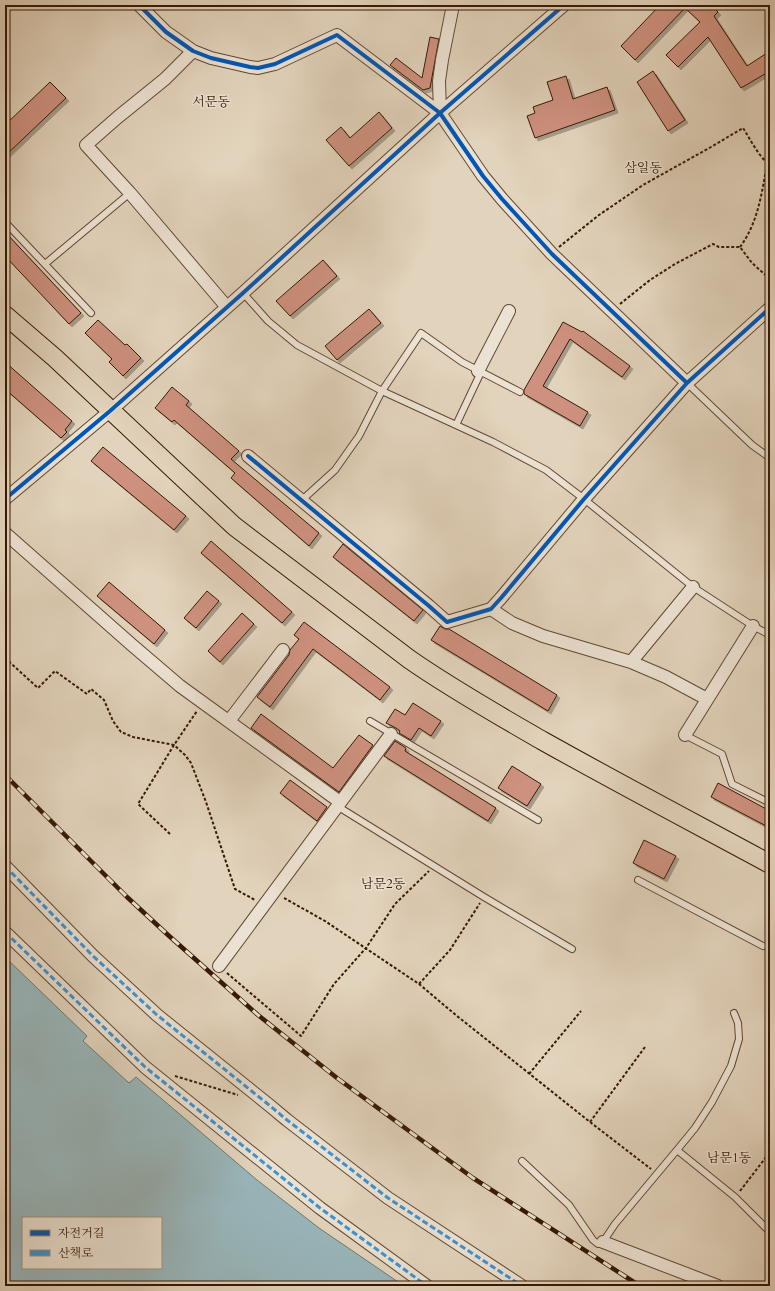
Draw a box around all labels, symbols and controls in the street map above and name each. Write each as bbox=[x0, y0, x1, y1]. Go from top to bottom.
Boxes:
district label: 서문동 bbox=[192, 93, 230, 111]
district label: 삼일동 bbox=[624, 159, 662, 177]
district label: 남문2동 bbox=[361, 875, 406, 893]
district label: 남문1동 bbox=[707, 1149, 752, 1167]
legend bbox=[22, 1217, 162, 1269]
text: 자전거길 bbox=[58, 1225, 104, 1241]
text: 산책로 bbox=[58, 1245, 93, 1261]

